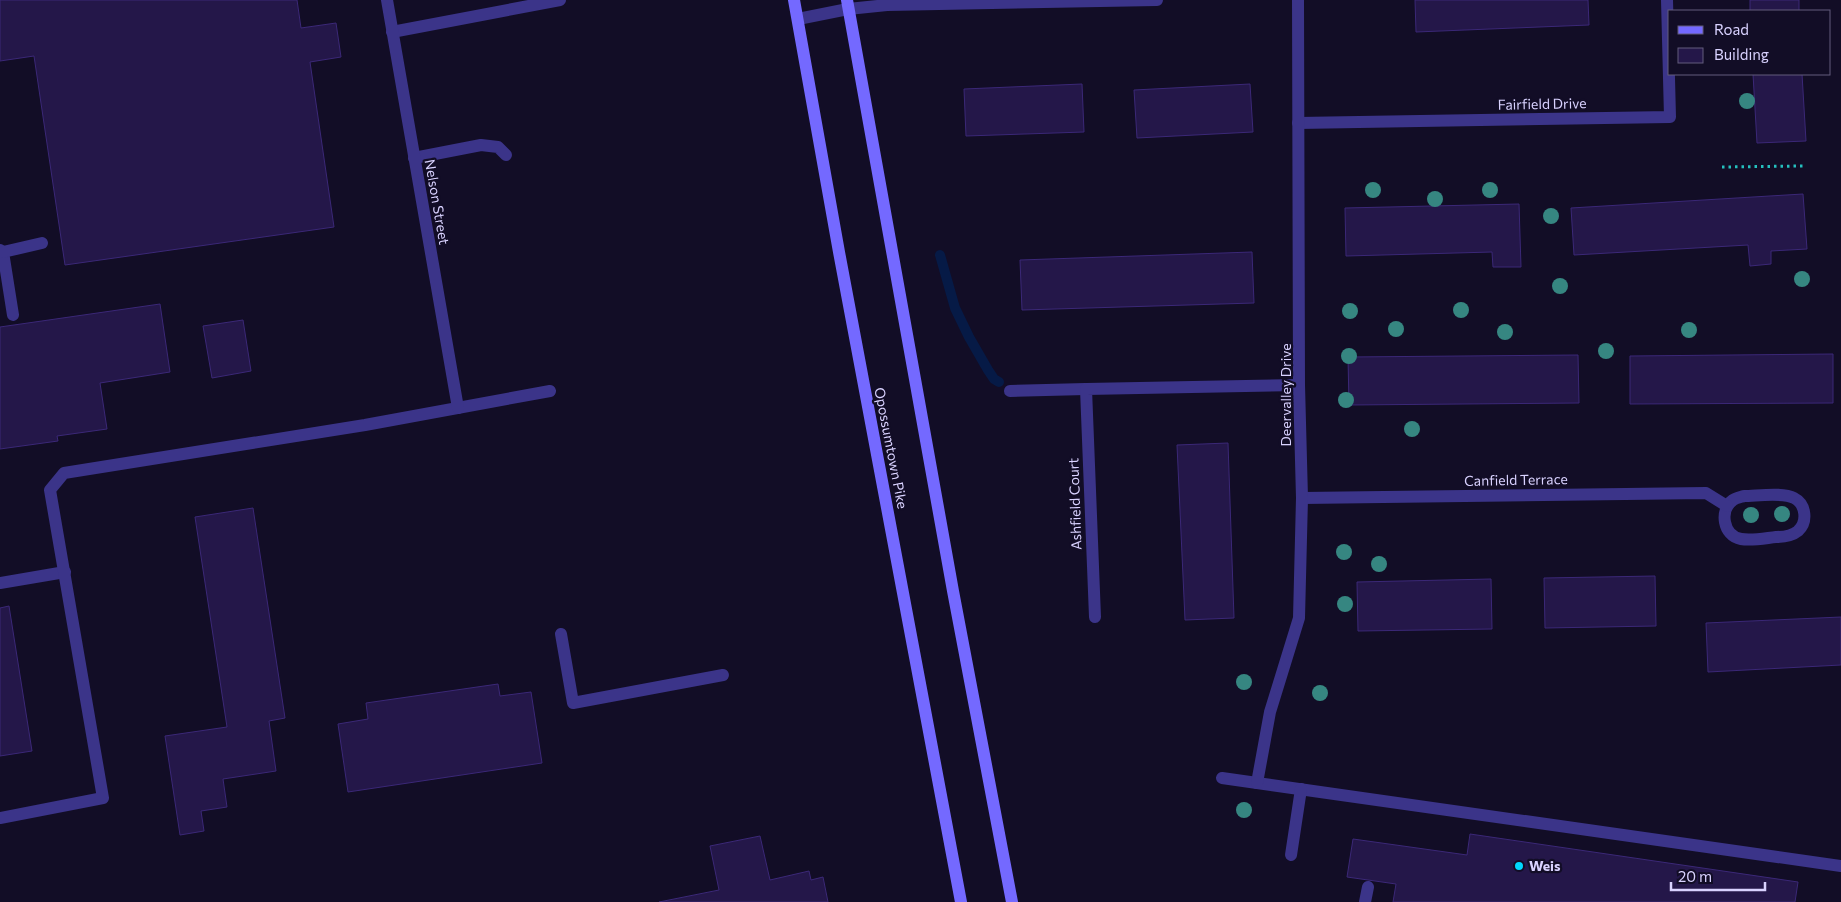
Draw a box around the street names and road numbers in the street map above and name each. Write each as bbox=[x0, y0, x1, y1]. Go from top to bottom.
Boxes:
street label: Fairfield Drive bbox=[1497, 94, 1587, 113]
street label: Nelson Street bbox=[422, 158, 453, 246]
street label: Deervalley Drive bbox=[1277, 343, 1294, 447]
street label: Opossumtown Pike bbox=[871, 386, 912, 510]
street label: Ashfield Court bbox=[1064, 457, 1085, 550]
street label: Canfield Terrace bbox=[1464, 470, 1568, 489]

